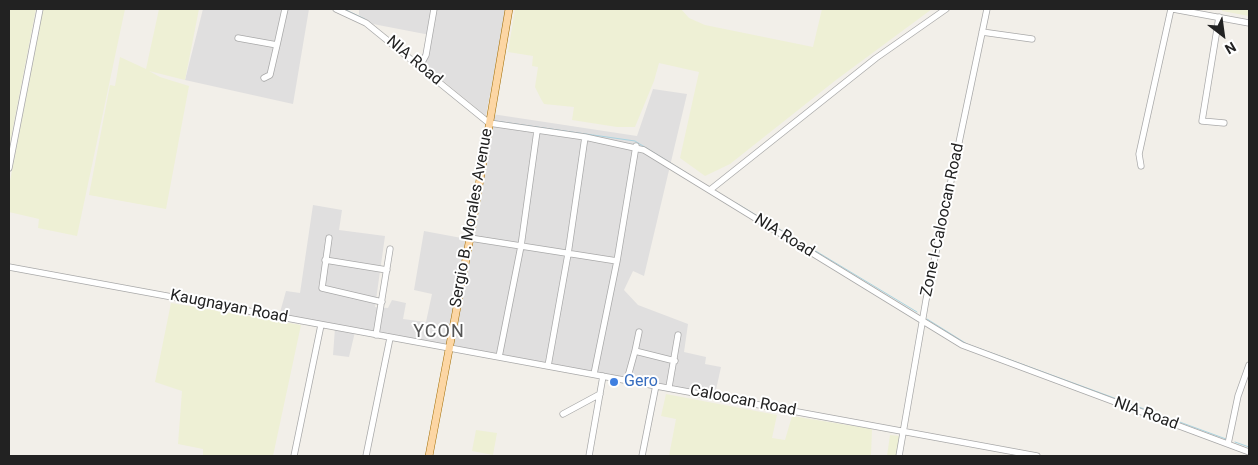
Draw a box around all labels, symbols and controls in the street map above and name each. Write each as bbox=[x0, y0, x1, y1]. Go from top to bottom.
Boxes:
north arrow bbox=[1198, 10, 1248, 60]
street label: NIA Road bbox=[382, 32, 446, 90]
text: N bbox=[1222, 39, 1239, 57]
street label: Sergio B. Morales Avenue bbox=[447, 127, 497, 309]
street label: Zone I-Caloocan Road bbox=[917, 141, 969, 299]
street label: NIA Road bbox=[750, 210, 818, 262]
street label: Kaugnayan Road bbox=[168, 286, 290, 328]
district label: YCON bbox=[413, 321, 465, 343]
place label: Gero bbox=[624, 372, 658, 392]
marker: Gero bbox=[608, 376, 620, 388]
street label: Caloocan Road bbox=[688, 381, 798, 421]
street label: NIA Road bbox=[1111, 394, 1181, 434]

